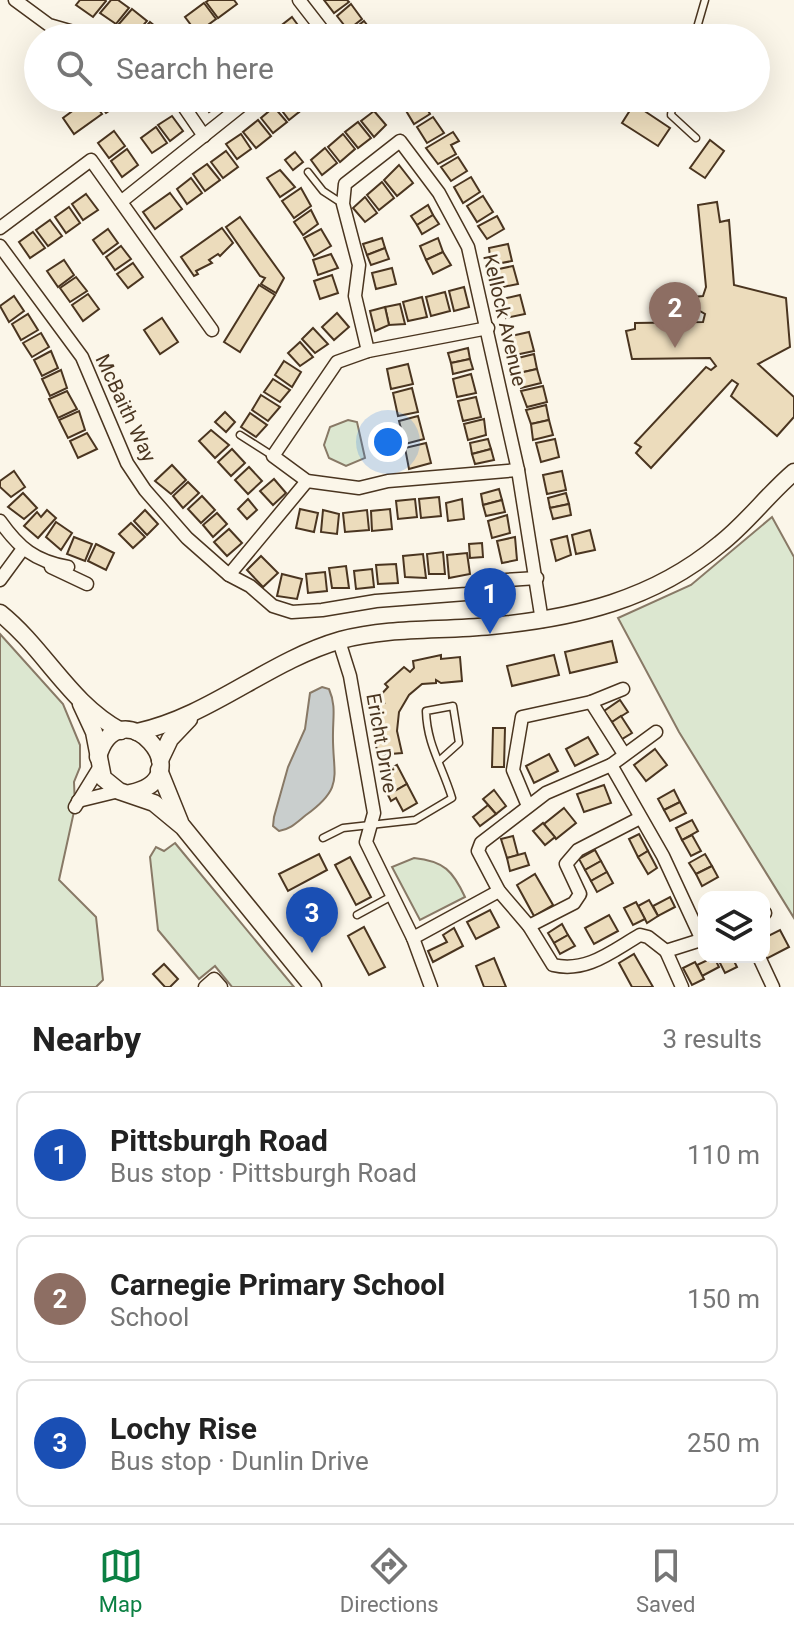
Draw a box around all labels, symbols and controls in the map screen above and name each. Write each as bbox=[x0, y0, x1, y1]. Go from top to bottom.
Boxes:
search box bbox=[24, 24, 770, 112]
icon: search bbox=[52, 46, 96, 90]
text: Search here bbox=[116, 51, 274, 86]
street label: Kellock Avenue bbox=[478, 252, 532, 388]
pin: 2 bbox=[649, 282, 701, 348]
street label: McBaith Way bbox=[91, 350, 162, 466]
your location bbox=[368, 422, 408, 462]
pin: 1 bbox=[464, 568, 516, 634]
street label: Ericht Drive bbox=[361, 691, 403, 795]
pin: 3 bbox=[286, 887, 338, 953]
map controls bbox=[698, 891, 770, 963]
button: layers bbox=[698, 891, 770, 963]
text: Nearby bbox=[32, 1019, 141, 1059]
text: 3 results bbox=[663, 1024, 762, 1054]
text: Pittsburgh Road bbox=[110, 1123, 328, 1158]
text: 1 bbox=[53, 1140, 67, 1170]
text: 110 m bbox=[687, 1140, 760, 1170]
text: Bus stop · Pittsburgh Road bbox=[110, 1158, 417, 1188]
text: Carnegie Primary School bbox=[110, 1267, 445, 1302]
text: 2 bbox=[53, 1284, 67, 1314]
text: 150 m bbox=[687, 1284, 760, 1314]
text: School bbox=[110, 1302, 189, 1332]
text: Lochy Rise bbox=[110, 1411, 257, 1446]
text: 3 bbox=[53, 1428, 67, 1458]
text: 250 m bbox=[687, 1428, 760, 1458]
text: Bus stop · Dunlin Drive bbox=[110, 1446, 369, 1476]
tab: Map bbox=[99, 1544, 143, 1617]
tab: Directions bbox=[340, 1544, 439, 1617]
tab: Saved bbox=[636, 1544, 695, 1617]

